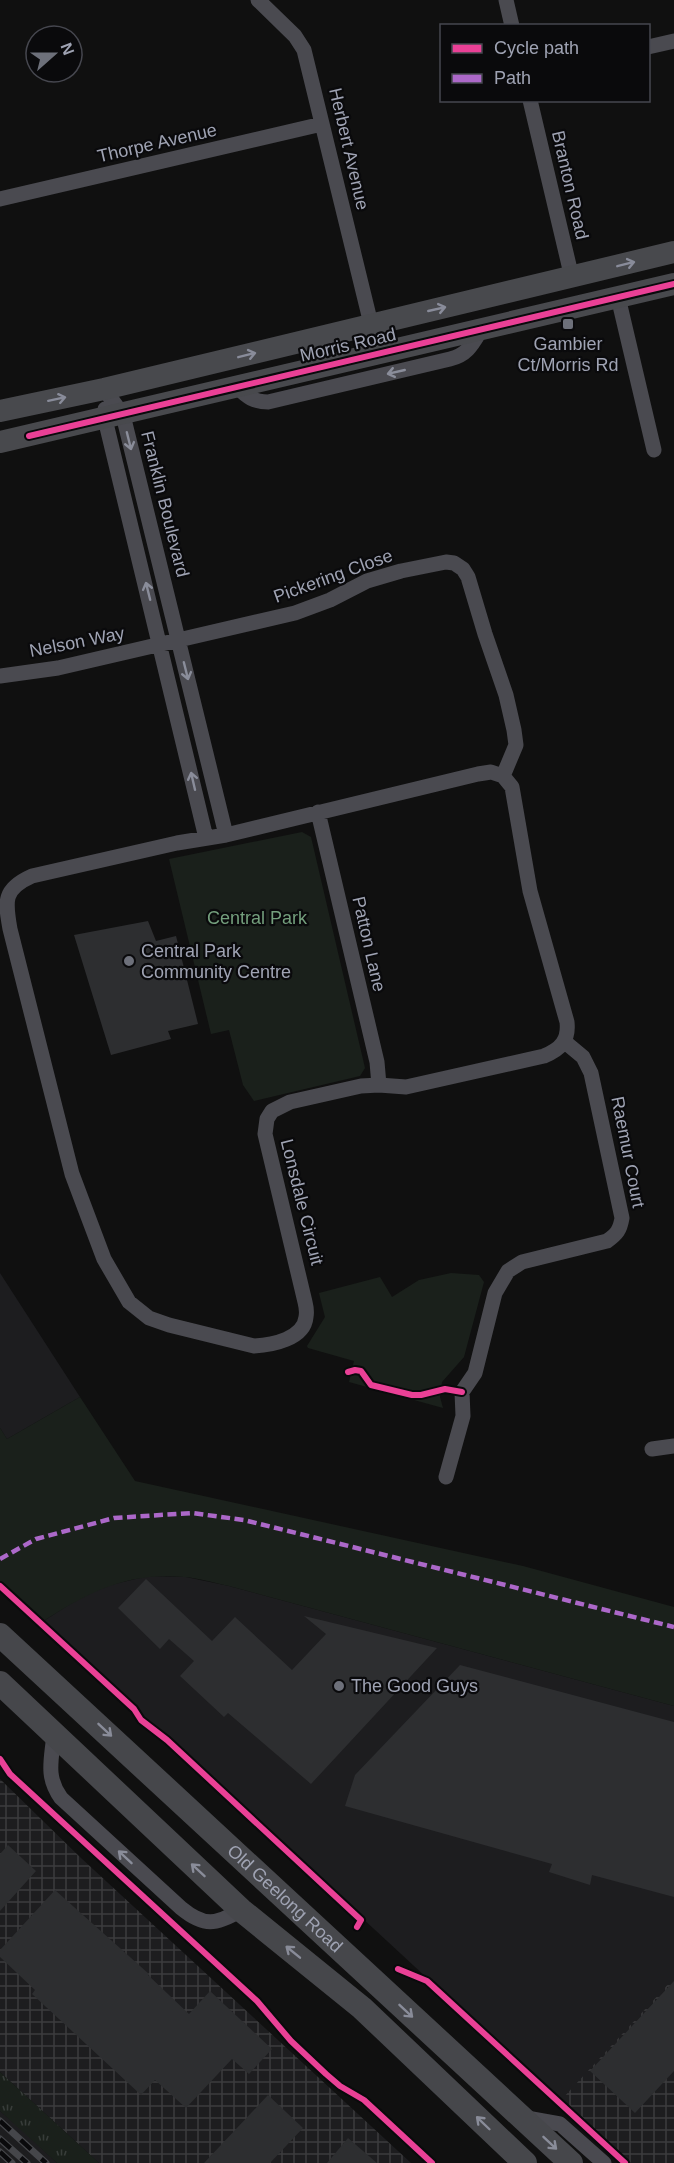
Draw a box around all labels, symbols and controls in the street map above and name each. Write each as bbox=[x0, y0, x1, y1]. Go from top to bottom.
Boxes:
north arrow bbox=[24, 24, 84, 84]
legend bbox=[440, 24, 650, 102]
text: Cycle path bbox=[494, 38, 579, 58]
text: N bbox=[58, 40, 78, 57]
text: Path bbox=[494, 68, 531, 88]
street label: Herbert Avenue bbox=[325, 86, 373, 212]
street label: Thorpe Avenue bbox=[95, 120, 219, 166]
street label: Branton Road bbox=[548, 129, 592, 241]
one-way arrow bbox=[617, 258, 636, 270]
one-way arrow bbox=[427, 303, 446, 315]
marker: Gambier Ct/Morris Rd bbox=[561, 317, 575, 331]
street label: Morris Road bbox=[298, 324, 398, 366]
place label: Gambier Ct/Morris Rd bbox=[517, 334, 619, 375]
one-way arrow bbox=[237, 348, 256, 360]
one-way arrow bbox=[387, 366, 406, 378]
one-way arrow bbox=[47, 393, 67, 404]
street label: Franklin Boulevard bbox=[137, 429, 193, 579]
one-way arrow bbox=[124, 431, 136, 450]
street label: Pickering Close bbox=[271, 545, 395, 607]
one-way arrow bbox=[141, 582, 153, 601]
street label: Nelson Way bbox=[28, 623, 126, 661]
one-way arrow bbox=[180, 661, 192, 680]
one-way arrow bbox=[186, 772, 198, 791]
street label: Patton Lane bbox=[348, 894, 390, 994]
park label: Central Park bbox=[207, 908, 308, 928]
place label: Central Park Community Centre bbox=[141, 941, 291, 982]
marker: Central Park Community Centre bbox=[122, 954, 136, 968]
street label: Raemur Court bbox=[607, 1095, 649, 1209]
street label: Lonsdale Circuit bbox=[277, 1137, 327, 1267]
place label: The Good Guys bbox=[351, 1676, 478, 1696]
marker: The Good Guys bbox=[332, 1679, 346, 1693]
one-way arrow bbox=[97, 1723, 112, 1737]
street label: Old Geelong Road bbox=[223, 1840, 346, 1956]
one-way arrow bbox=[118, 1850, 133, 1864]
one-way arrow bbox=[191, 1862, 206, 1877]
one-way arrow bbox=[285, 1946, 301, 1959]
one-way arrow bbox=[399, 2004, 414, 2018]
one-way arrow bbox=[475, 2115, 490, 2130]
one-way arrow bbox=[542, 2136, 557, 2150]

